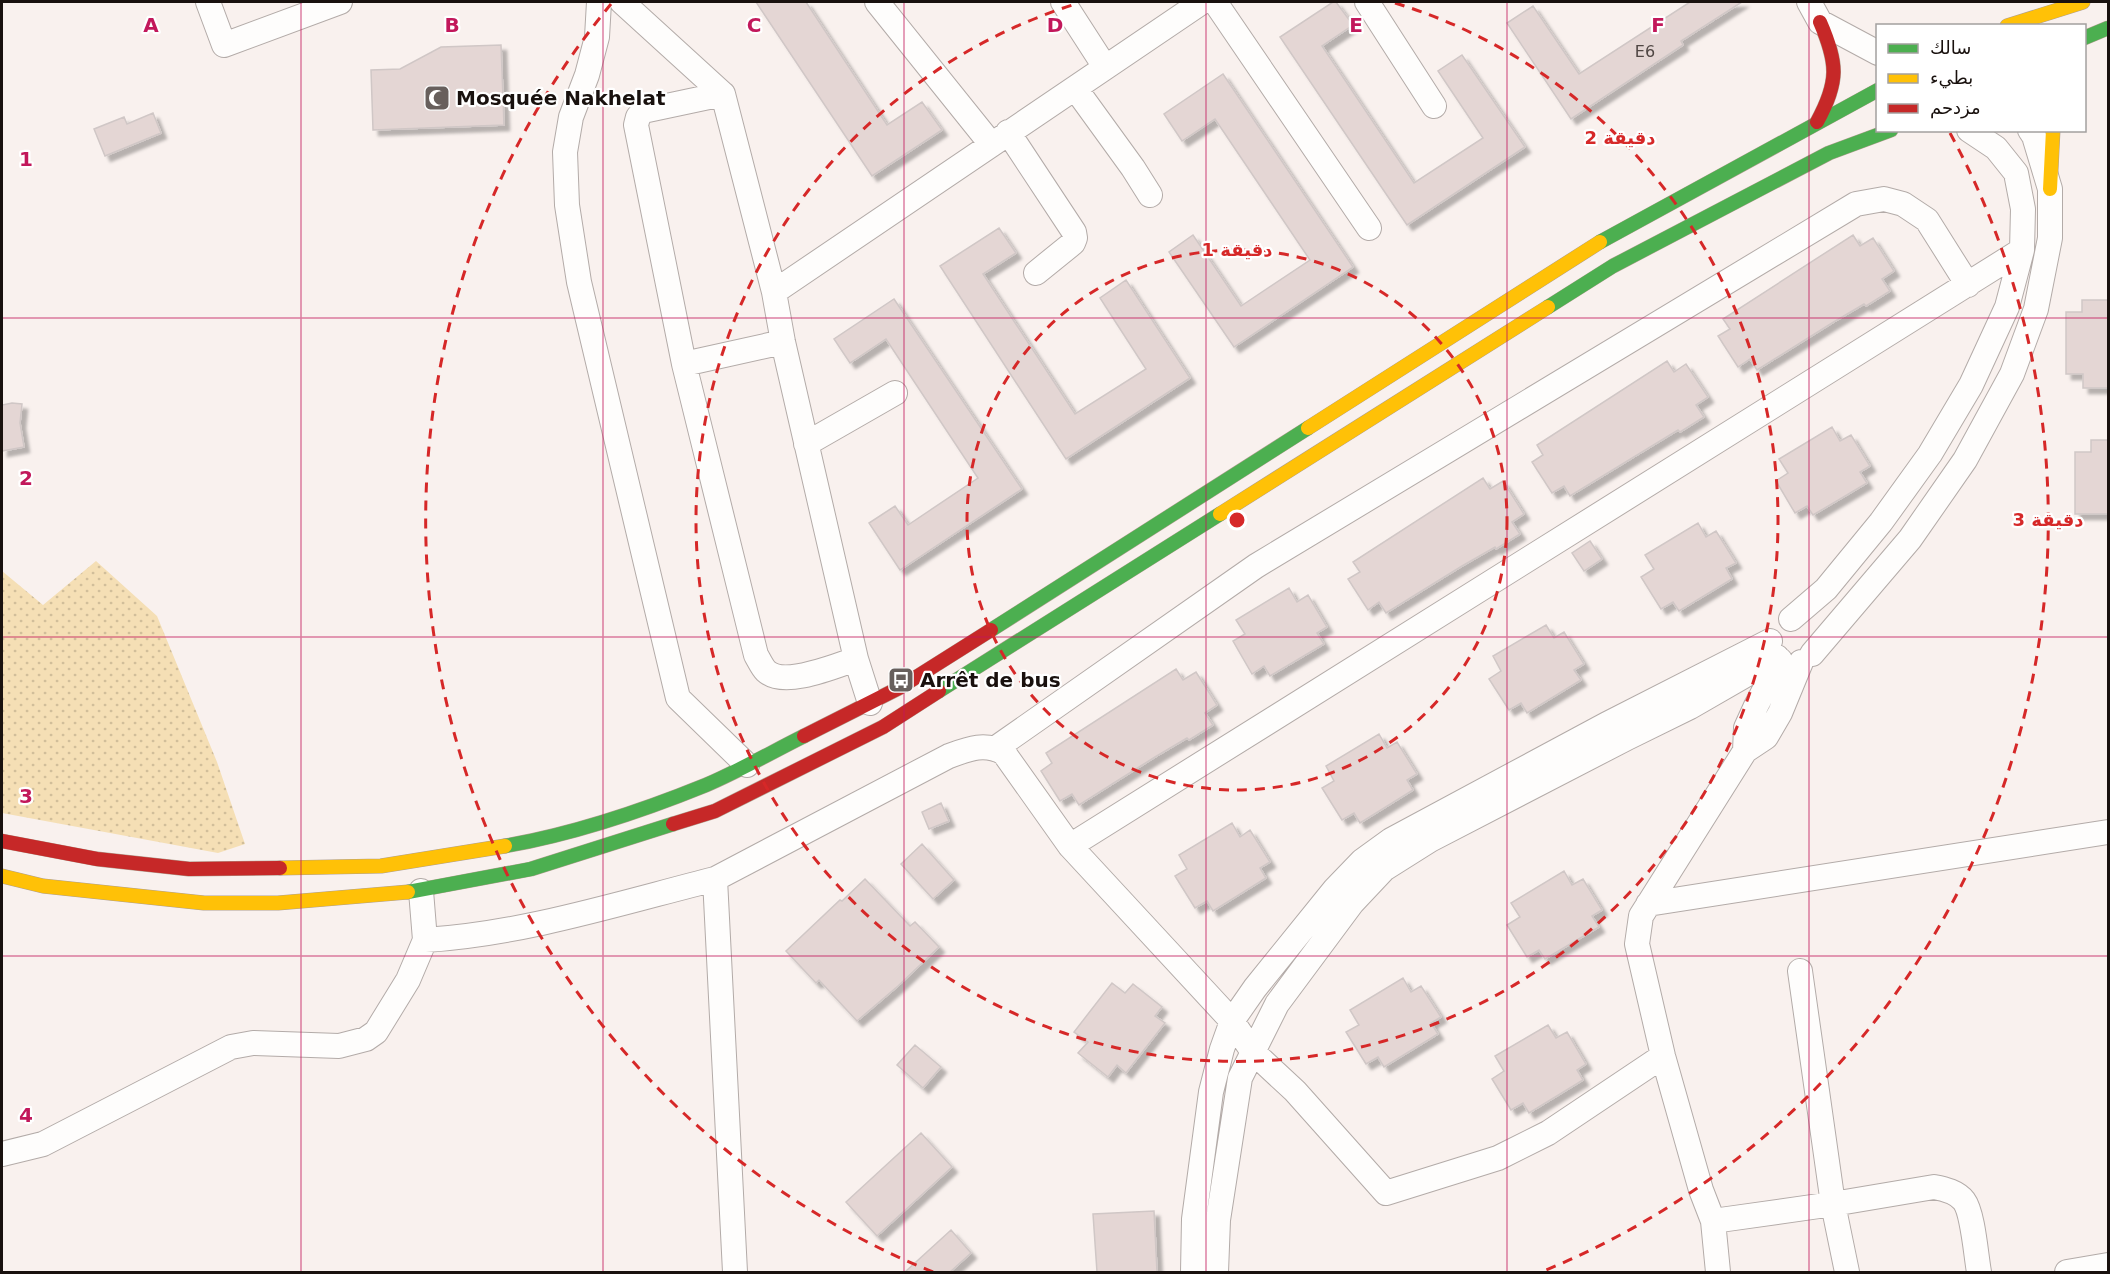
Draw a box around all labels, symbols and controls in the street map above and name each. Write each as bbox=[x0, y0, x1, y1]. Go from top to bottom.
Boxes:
text: A bbox=[143, 13, 159, 37]
text: B bbox=[444, 13, 460, 37]
text: C bbox=[747, 13, 761, 37]
text: D bbox=[1047, 13, 1063, 37]
text: E bbox=[1349, 13, 1363, 37]
text: F bbox=[1651, 13, 1665, 37]
legend bbox=[1876, 24, 2086, 132]
text: سالك bbox=[1930, 37, 1971, 58]
house number: E6 bbox=[1635, 42, 1655, 61]
text: بطيء bbox=[1930, 67, 1973, 89]
mosque icon: Mosquée Nakhelat bbox=[422, 83, 452, 113]
place label: Mosquée Nakhelat bbox=[456, 86, 666, 110]
text: مزدحم bbox=[1930, 97, 1981, 119]
text: 2 دقيقة bbox=[1584, 127, 1656, 148]
text: 1 bbox=[19, 147, 33, 171]
text: 1 دقيقة bbox=[1201, 239, 1273, 260]
text: 2 bbox=[19, 466, 33, 490]
text: 3 دقيقة bbox=[2012, 509, 2084, 530]
centre of rings bbox=[1227, 510, 1247, 530]
bus stop icon: Arrêt de bus bbox=[886, 665, 916, 695]
place label: Arrêt de bus bbox=[920, 668, 1061, 692]
text: 3 bbox=[19, 784, 33, 808]
text: 4 bbox=[19, 1103, 33, 1127]

